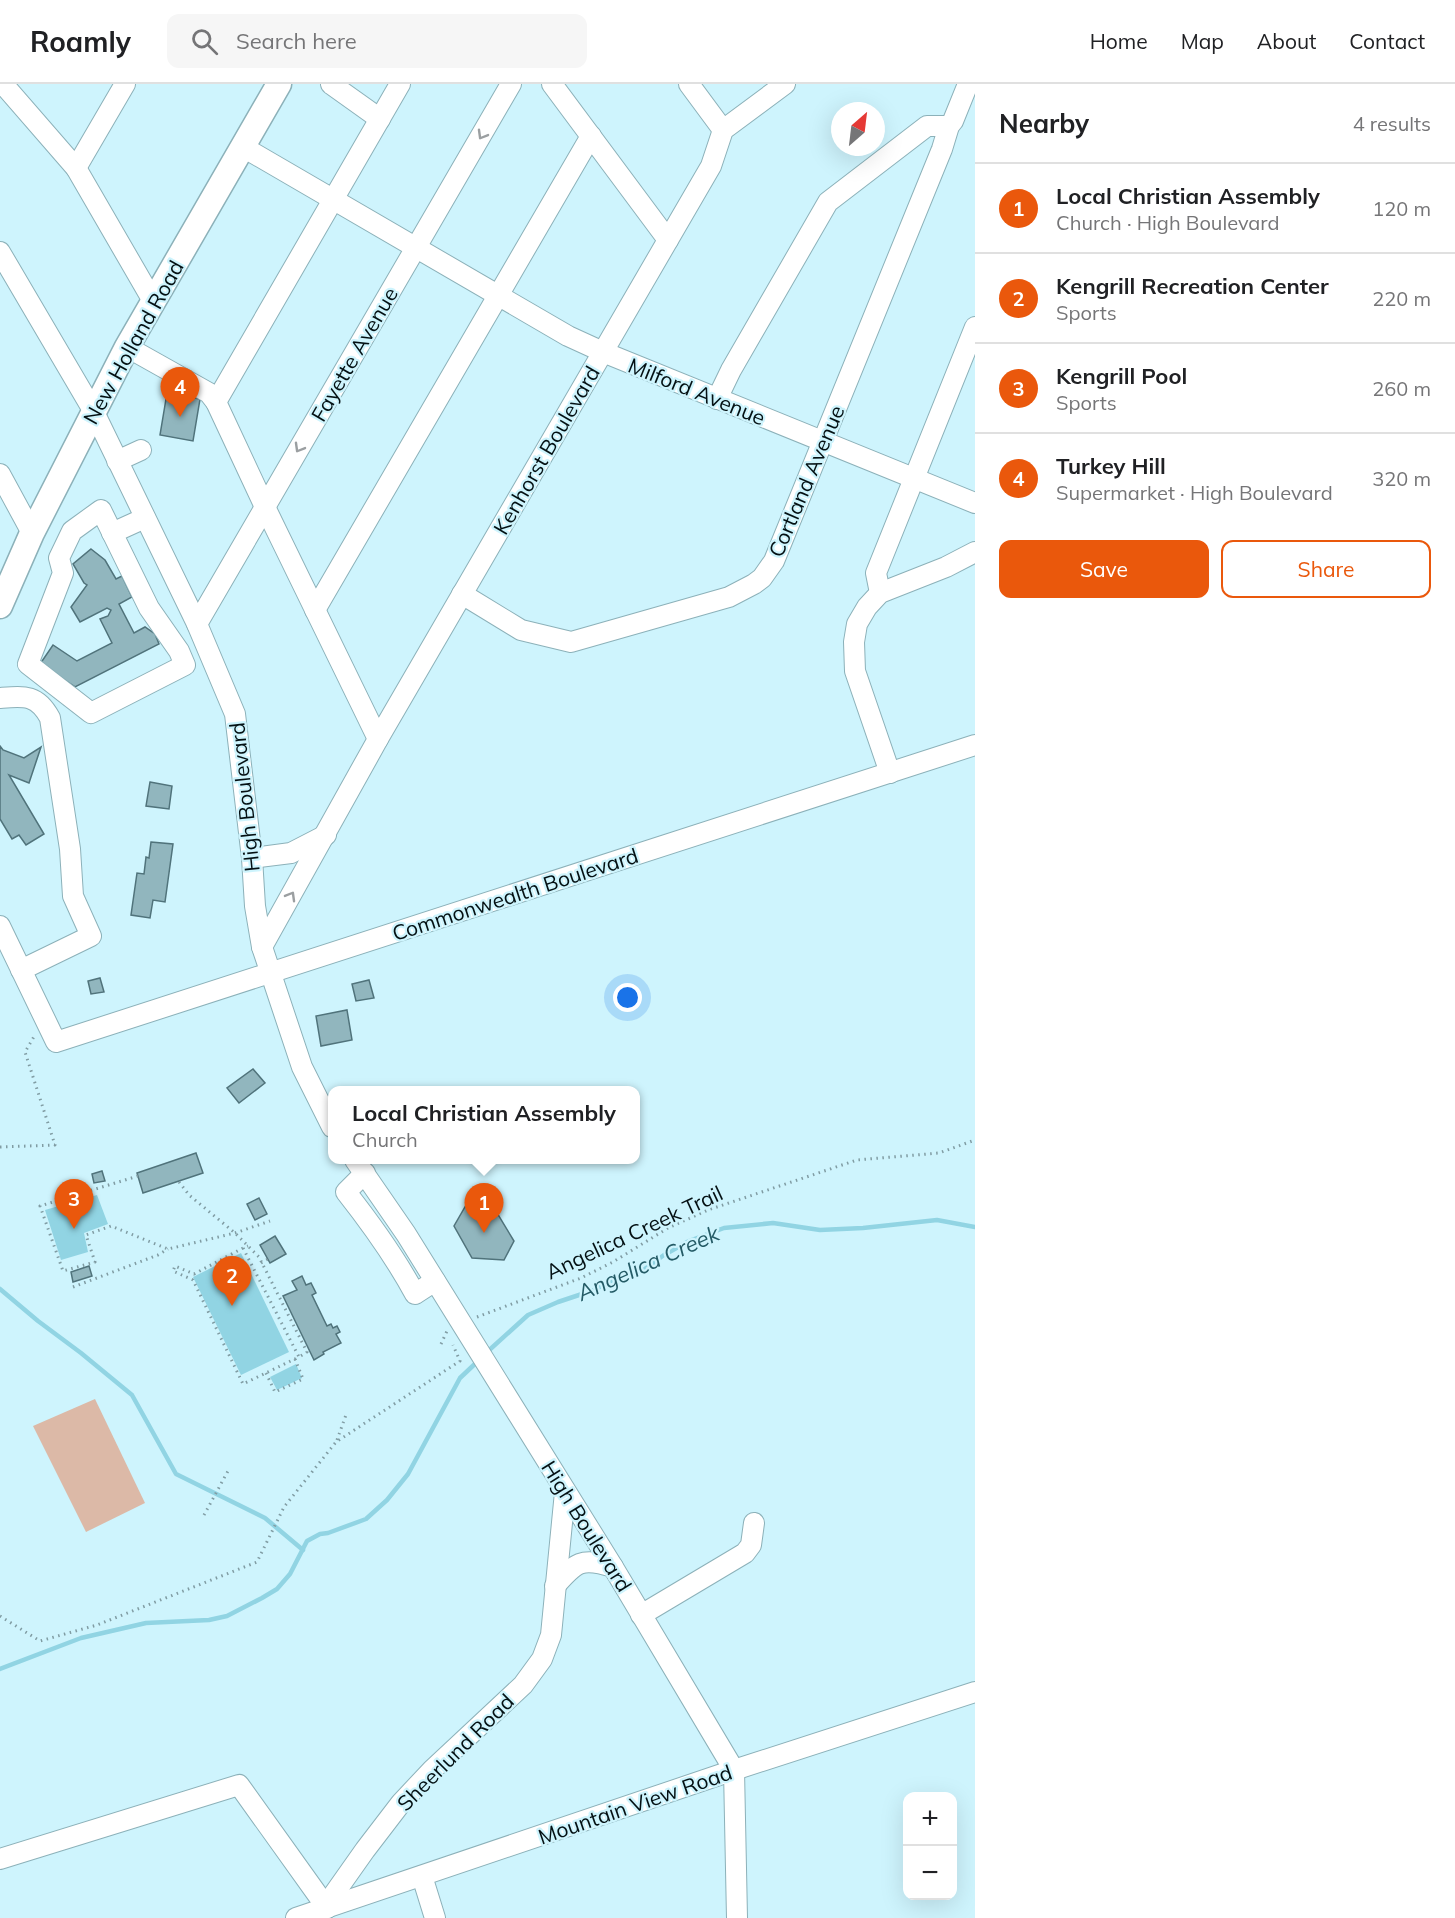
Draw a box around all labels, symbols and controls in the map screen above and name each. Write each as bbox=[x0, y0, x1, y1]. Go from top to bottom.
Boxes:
search box bbox=[167, 14, 587, 68]
text: Roamly bbox=[30, 24, 131, 59]
icon: search bbox=[188, 25, 221, 58]
text: Search here bbox=[236, 27, 357, 55]
text: Home bbox=[1090, 28, 1148, 54]
text: Map bbox=[1181, 28, 1224, 54]
text: About bbox=[1257, 28, 1316, 54]
text: Contact bbox=[1349, 28, 1425, 54]
north arrow bbox=[831, 102, 885, 156]
text: Nearby bbox=[999, 107, 1089, 140]
text: 4 results bbox=[1353, 111, 1431, 136]
one-way arrow bbox=[477, 128, 489, 139]
text: Local Christian Assembly bbox=[1056, 182, 1320, 210]
text: 1 bbox=[1013, 196, 1025, 221]
text: 120 m bbox=[1372, 196, 1431, 221]
text: Church · High Boulevard bbox=[1056, 210, 1279, 235]
street label: New Holland Road bbox=[77, 256, 189, 428]
text: Kengrill Recreation Center bbox=[1056, 272, 1329, 300]
street label: Fayette Avenue bbox=[305, 282, 403, 426]
text: 2 bbox=[1013, 286, 1025, 311]
text: 220 m bbox=[1372, 286, 1431, 311]
text: Sports bbox=[1056, 300, 1117, 325]
street label: Milford Avenue bbox=[625, 352, 769, 430]
street label: Kenhorst Boulevard bbox=[487, 361, 605, 539]
text: Kengrill Pool bbox=[1056, 362, 1187, 390]
pin: 4 bbox=[160, 368, 200, 417]
text: 3 bbox=[1013, 376, 1025, 401]
text: 260 m bbox=[1372, 376, 1431, 401]
text: Sports bbox=[1056, 390, 1117, 415]
street label: Cortland Avenue bbox=[762, 401, 850, 561]
one-way arrow bbox=[295, 442, 306, 452]
text: Turkey Hill bbox=[1056, 452, 1166, 480]
text: 4 bbox=[1013, 466, 1025, 491]
text: 320 m bbox=[1372, 466, 1431, 491]
text: Supermarket · High Boulevard bbox=[1056, 480, 1333, 505]
button: Save bbox=[999, 540, 1209, 598]
button: Share bbox=[1221, 540, 1431, 598]
street label: High Boulevard bbox=[223, 721, 265, 873]
street label: Commonwealth Boulevard bbox=[389, 842, 641, 946]
one-way arrow bbox=[284, 892, 295, 902]
your location bbox=[613, 983, 642, 1012]
popup bbox=[328, 1086, 640, 1164]
text: Local Christian Assembly bbox=[352, 1099, 616, 1127]
text: Church bbox=[352, 1127, 418, 1152]
pin: 3 bbox=[54, 1180, 94, 1229]
street label: Angelica Creek Trail bbox=[541, 1180, 727, 1284]
pin: 1 bbox=[464, 1184, 504, 1233]
water label: Angelica Creek bbox=[573, 1220, 723, 1306]
pin: 2 bbox=[212, 1256, 252, 1306]
street label: High Boulevard bbox=[536, 1456, 638, 1596]
street label: Sheerlund Road bbox=[391, 1688, 519, 1816]
street label: Mountain View Road bbox=[535, 1759, 735, 1849]
map controls bbox=[903, 1792, 957, 1900]
button: + bbox=[903, 1792, 957, 1846]
button: − bbox=[903, 1846, 957, 1900]

